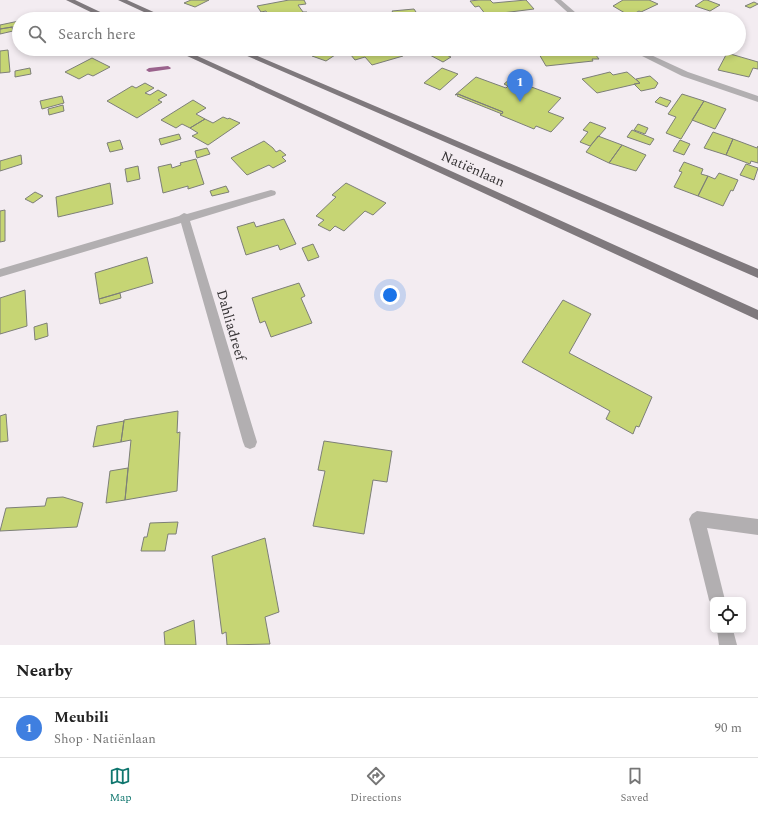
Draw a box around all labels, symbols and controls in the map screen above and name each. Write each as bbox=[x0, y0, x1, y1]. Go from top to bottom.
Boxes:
search box bbox=[12, 12, 746, 56]
icon: search bbox=[26, 23, 48, 45]
text: Search here bbox=[58, 23, 136, 46]
pin: 1 bbox=[507, 69, 533, 102]
street label: Natiënlaan bbox=[438, 146, 508, 192]
your location bbox=[380, 285, 400, 305]
street label: Dahliadreef bbox=[211, 287, 251, 364]
map controls bbox=[710, 597, 746, 633]
button: locate bbox=[710, 597, 746, 633]
text: Nearby bbox=[16, 658, 72, 684]
text: Meubili bbox=[54, 706, 109, 729]
text: 1 bbox=[25, 718, 33, 738]
text: 90 m bbox=[715, 718, 742, 738]
text: Shop · Natiënlaan bbox=[54, 729, 156, 749]
tab: Map bbox=[109, 765, 132, 806]
tab: Directions bbox=[350, 765, 402, 806]
tab: Saved bbox=[620, 765, 649, 806]

